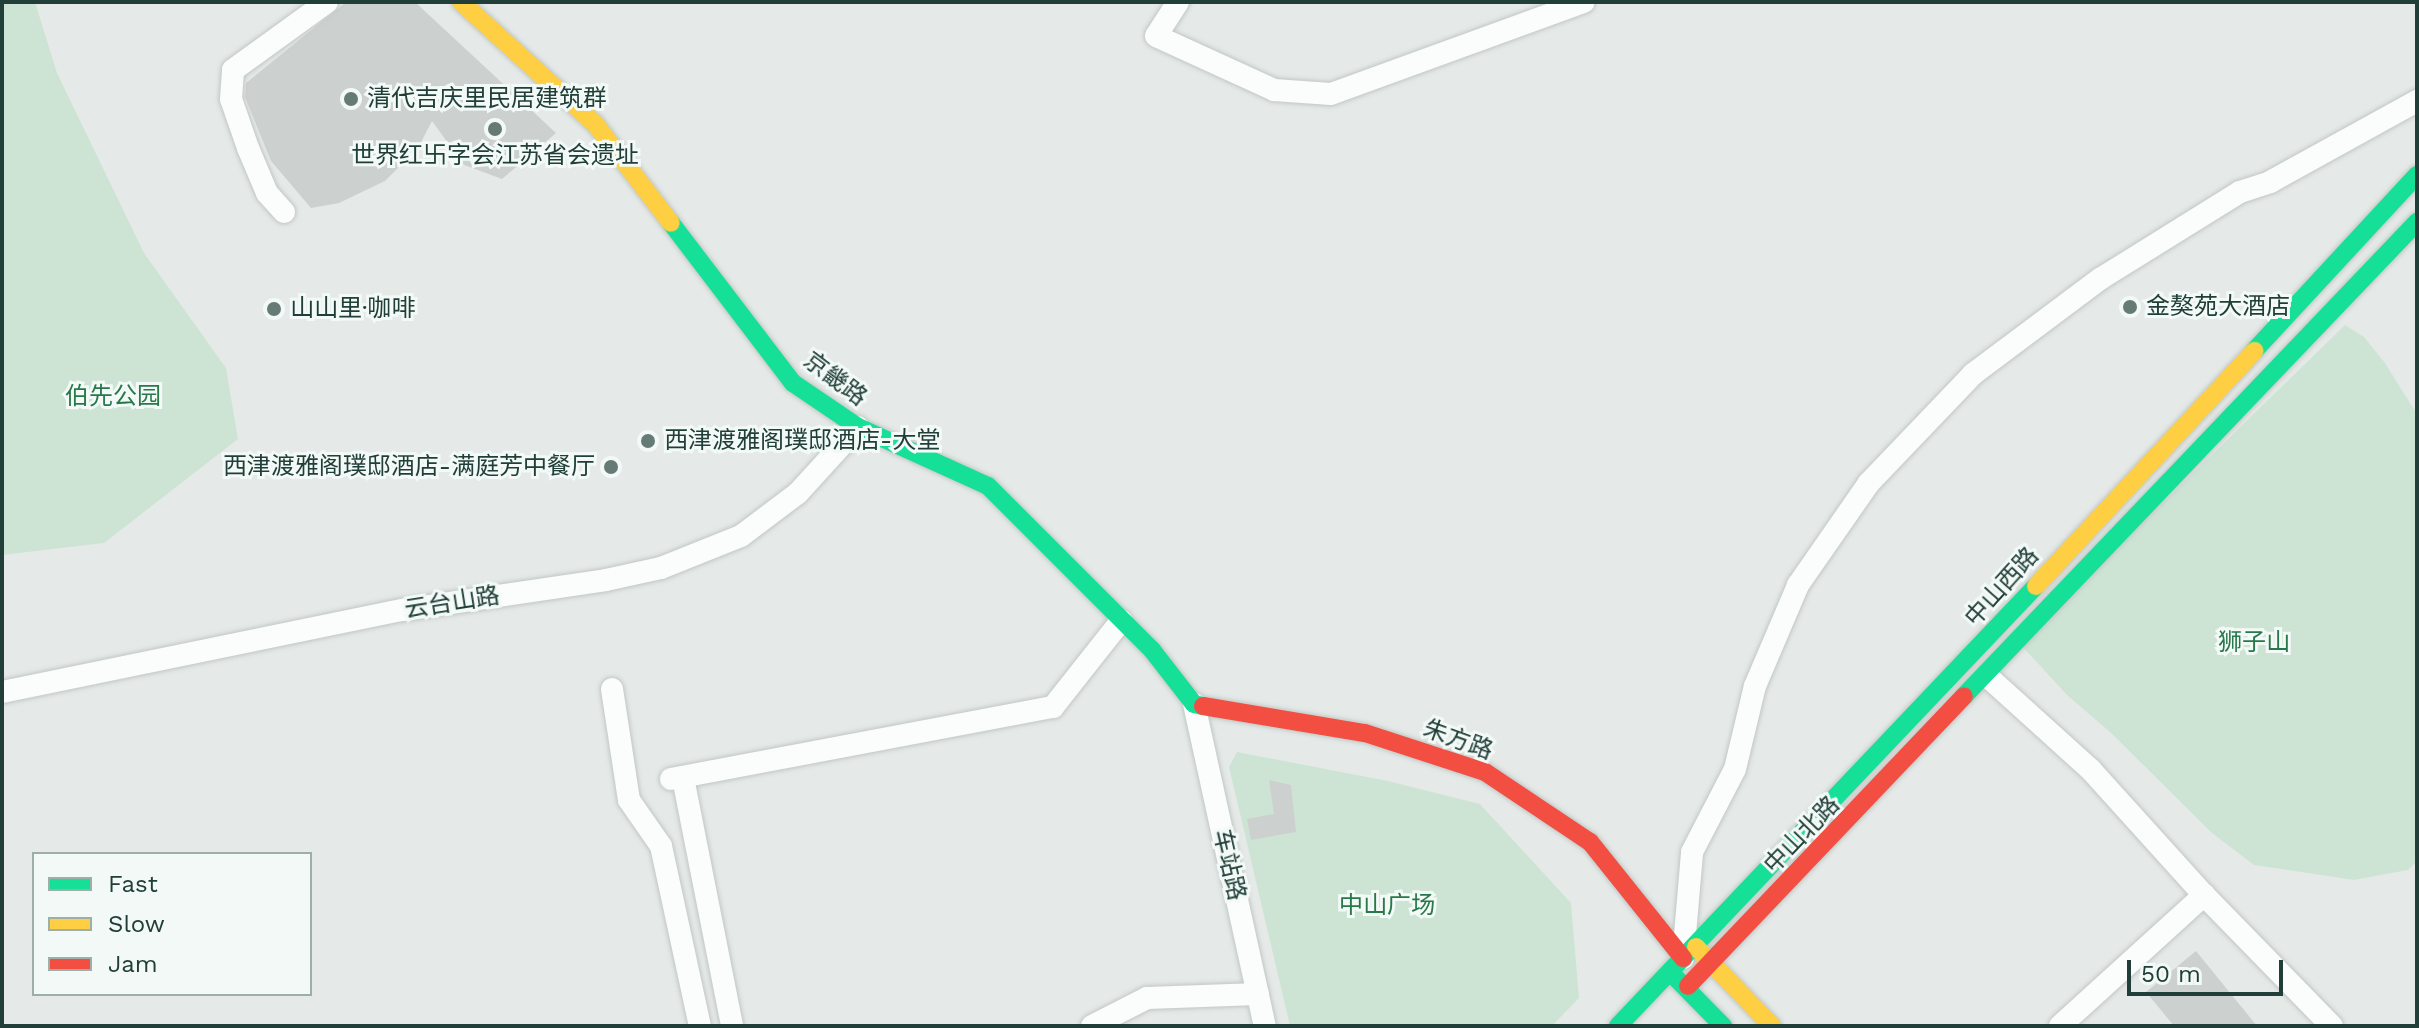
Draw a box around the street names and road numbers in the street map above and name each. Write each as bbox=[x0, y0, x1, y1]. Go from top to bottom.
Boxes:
street label: 京畿路 bbox=[798, 346, 872, 412]
street label: 中山西路 bbox=[1959, 542, 2045, 632]
street label: 云台山路 bbox=[402, 581, 502, 625]
street label: 朱方路 bbox=[1419, 714, 1497, 766]
street label: 中山北路 bbox=[1758, 790, 1846, 880]
street label: 车站路 bbox=[1207, 827, 1251, 903]

